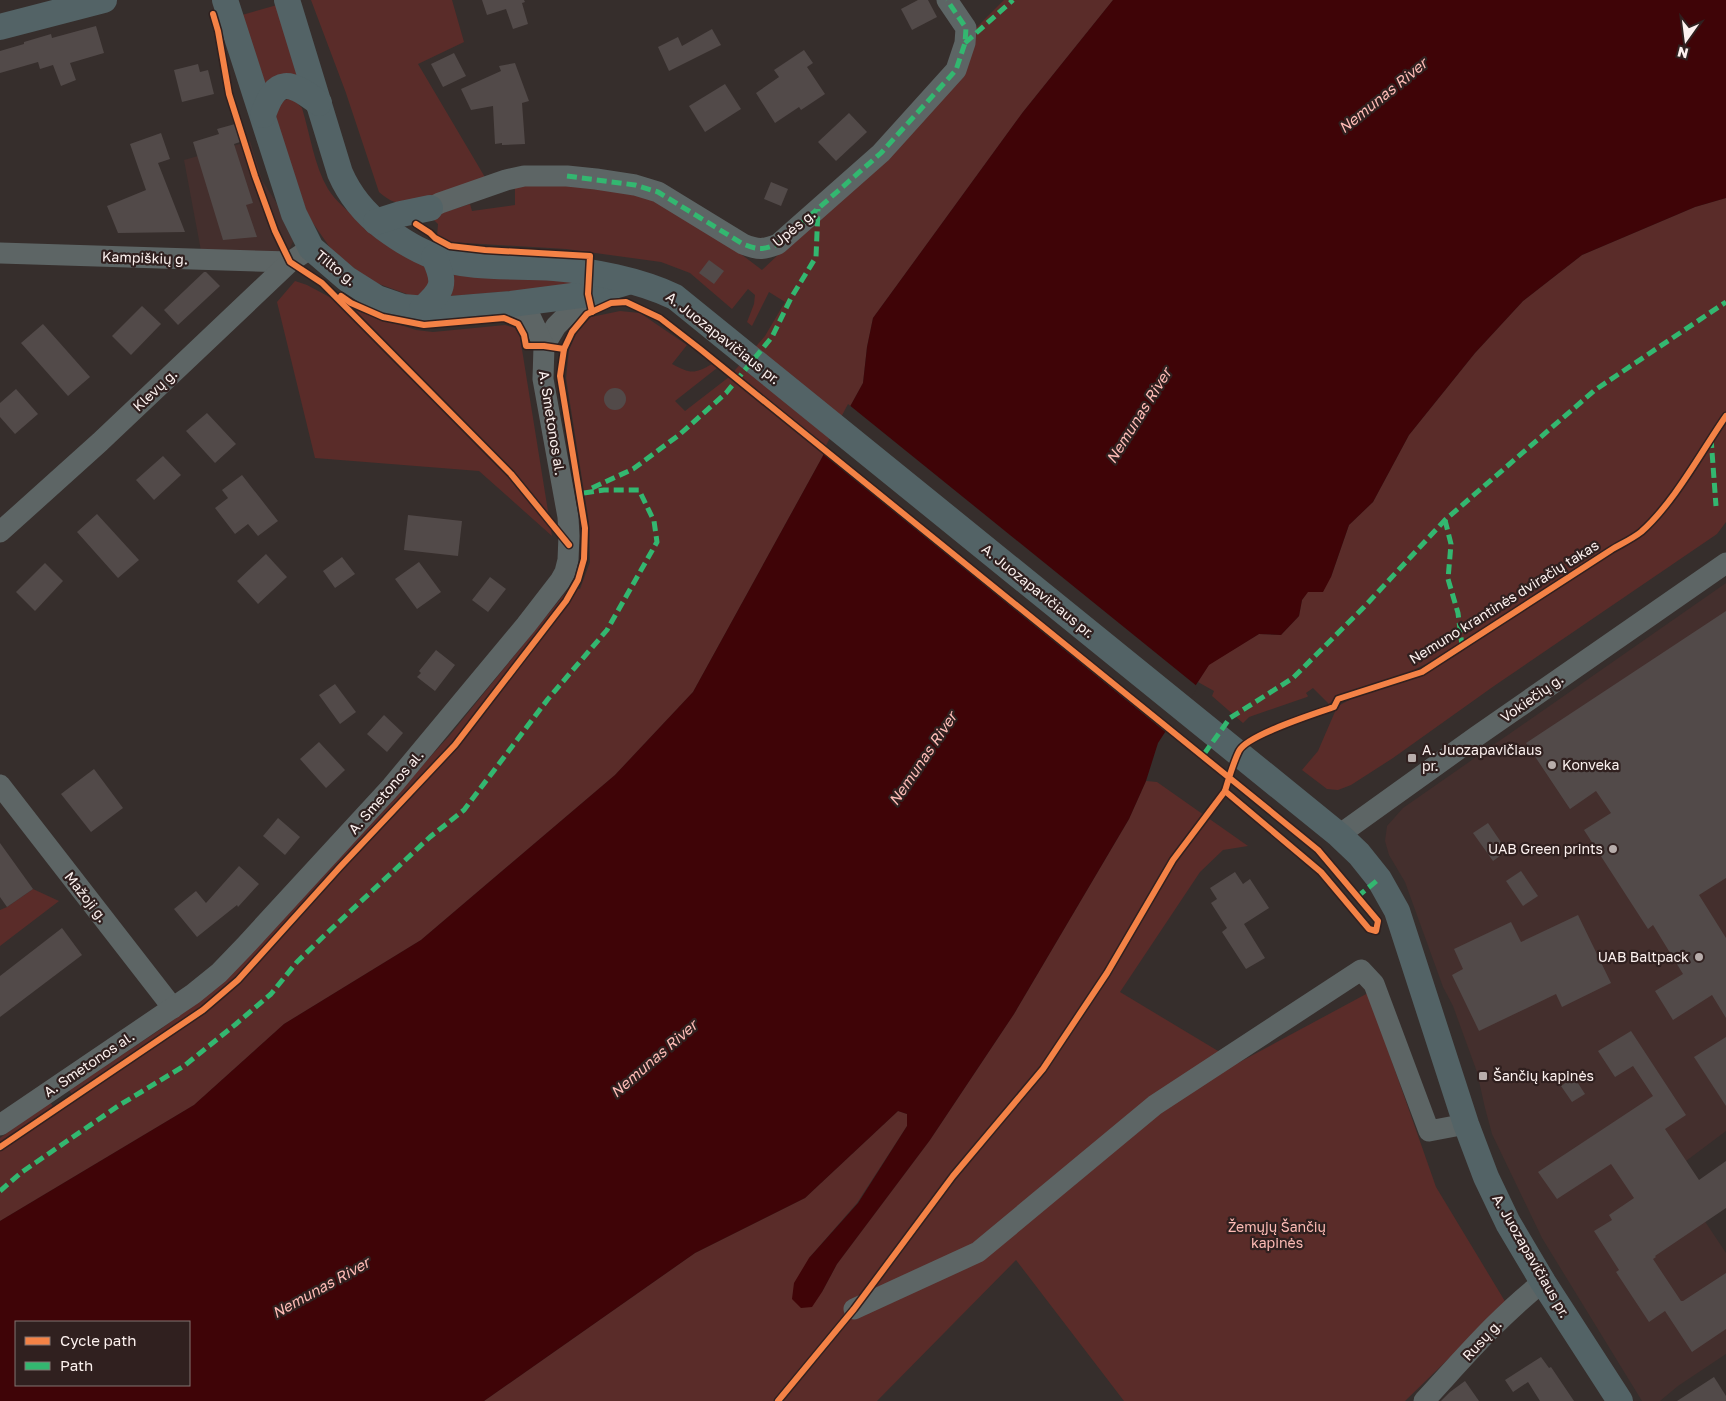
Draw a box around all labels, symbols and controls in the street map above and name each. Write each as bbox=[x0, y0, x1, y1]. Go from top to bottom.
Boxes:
north arrow bbox=[1661, 15, 1711, 65]
text: N bbox=[1676, 44, 1690, 63]
water label: Nemunas River bbox=[1334, 53, 1432, 136]
street label: Upės g. bbox=[769, 205, 819, 250]
street label: Tilto g. bbox=[313, 246, 360, 289]
street label: Kampiškių g. bbox=[102, 248, 188, 267]
street label: A. Juozapavičiaus pr. bbox=[663, 288, 784, 387]
water label: Nemunas River bbox=[1102, 363, 1176, 466]
street label: Klevų g. bbox=[129, 365, 180, 414]
street label: A. Smetonos al. bbox=[536, 369, 569, 477]
street label: Nemuno krantinės dviračių takas bbox=[1406, 536, 1602, 667]
street label: A. Juozapavičiaus pr. bbox=[979, 540, 1098, 641]
street label: Vokiečių g. bbox=[1497, 670, 1566, 725]
water label: Nemunas River bbox=[884, 707, 961, 809]
place label: A. Juozapavičiaus pr. bbox=[1422, 741, 1542, 774]
street label: A. Smetonos al. bbox=[344, 746, 427, 837]
marker: A. Juozapavičiaus pr. bbox=[1406, 752, 1418, 764]
place label: Konveka bbox=[1562, 756, 1619, 773]
marker: Konveka bbox=[1546, 759, 1558, 771]
place label: UAB Green prints bbox=[1488, 840, 1603, 857]
marker: UAB Green prints bbox=[1607, 843, 1619, 855]
street label: Mažoji g. bbox=[61, 868, 111, 925]
place label: UAB Baltpack bbox=[1598, 948, 1689, 965]
marker: UAB Baltpack bbox=[1693, 951, 1705, 963]
water label: Nemunas River bbox=[606, 1014, 702, 1101]
street label: A. Smetonos al. bbox=[40, 1027, 137, 1100]
place label: Šančių kapinės bbox=[1493, 1067, 1594, 1084]
marker: Šančių kapinės bbox=[1477, 1070, 1489, 1082]
street label: A. Juozapavičiaus pr. bbox=[1489, 1191, 1574, 1321]
park label: Žemųjų Šančių kapinės bbox=[1228, 1218, 1326, 1251]
water label: Nemunas River bbox=[269, 1252, 374, 1321]
street label: Rusų g. bbox=[1458, 1316, 1505, 1364]
legend bbox=[15, 1321, 190, 1386]
text: Cycle path bbox=[60, 1331, 136, 1349]
text: Path bbox=[60, 1356, 93, 1374]

